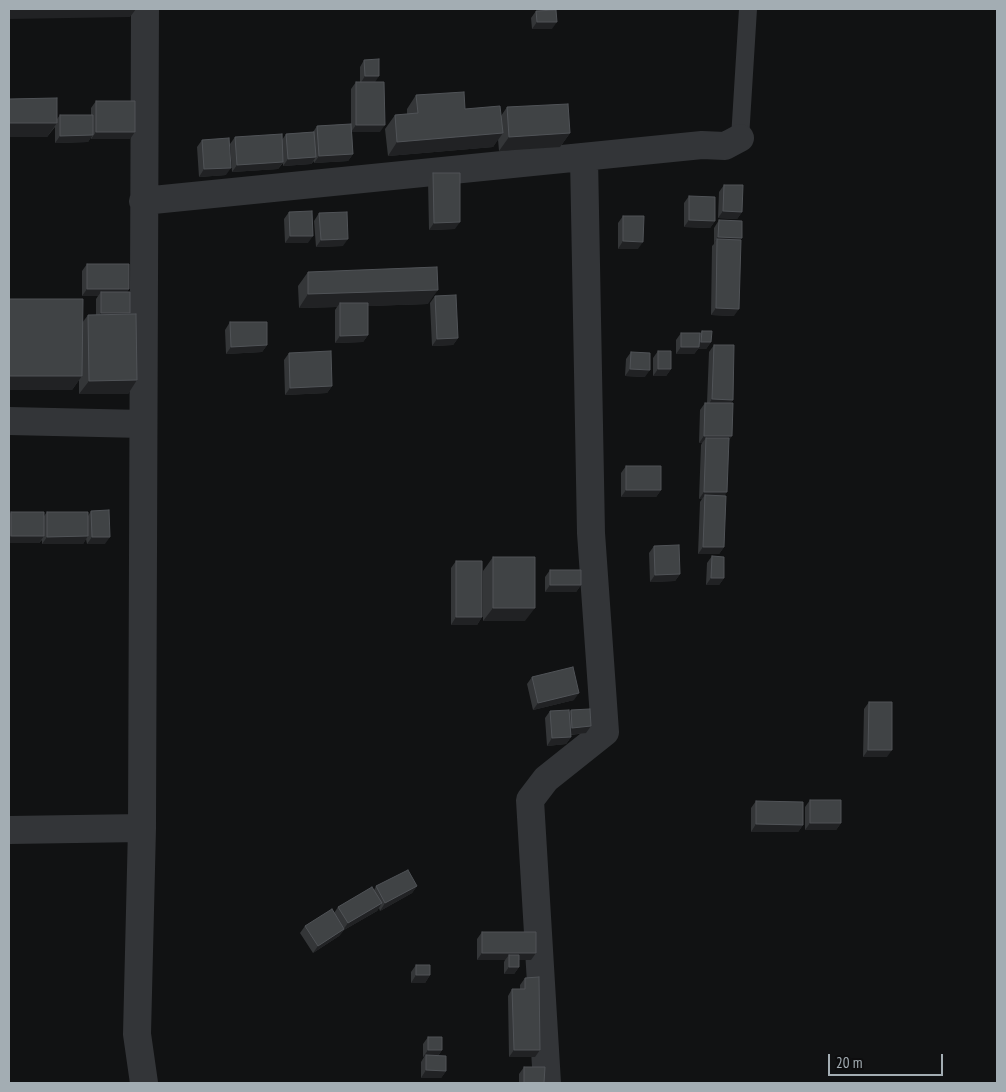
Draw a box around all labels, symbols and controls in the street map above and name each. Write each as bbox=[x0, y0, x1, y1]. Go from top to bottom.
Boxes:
scale bar bbox=[831, 1044, 946, 1076]
text: 20 m bbox=[836, 1053, 862, 1072]

